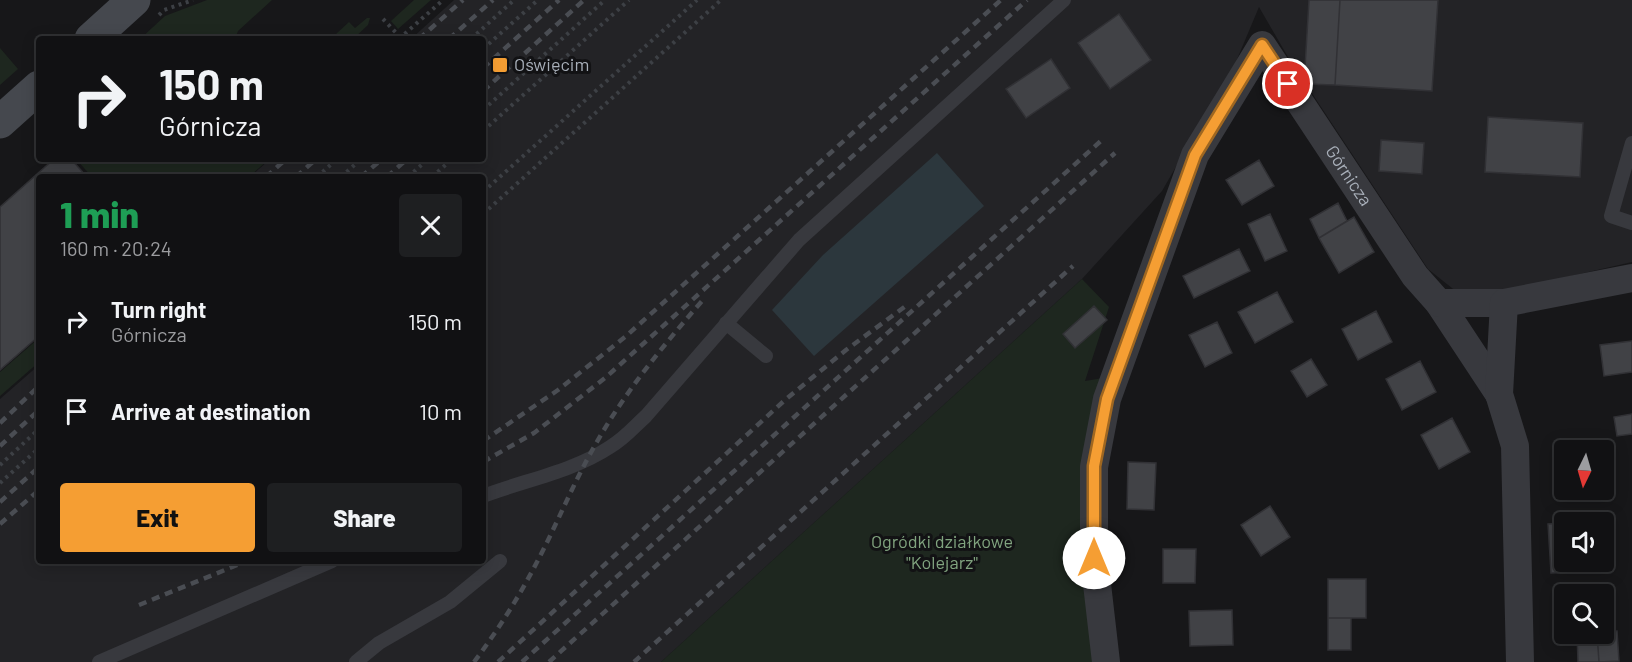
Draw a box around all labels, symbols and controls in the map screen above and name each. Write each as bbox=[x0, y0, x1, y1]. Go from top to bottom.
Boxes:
place label: Oświęcim bbox=[514, 53, 589, 75]
marker: Oświęcim bbox=[491, 56, 509, 74]
text: 150 m bbox=[159, 58, 264, 108]
pin bbox=[1262, 58, 1313, 109]
icon: right bbox=[60, 60, 138, 138]
icon: arrive bbox=[1271, 67, 1304, 100]
text: Górnicza bbox=[159, 109, 261, 141]
street label: Górnicza bbox=[1321, 141, 1377, 210]
text: 1 min bbox=[60, 192, 139, 235]
button: close bbox=[399, 194, 462, 257]
text: 160 m · 20:24 bbox=[60, 236, 172, 260]
text: Turn right bbox=[111, 296, 206, 322]
icon: right bbox=[60, 305, 93, 338]
text: 150 m bbox=[408, 308, 462, 334]
text: Górnicza bbox=[111, 322, 187, 346]
icon: arrive bbox=[60, 395, 93, 428]
text: Arrive at destination bbox=[111, 398, 310, 424]
text: 10 m bbox=[419, 398, 462, 424]
north arrow bbox=[1554, 440, 1614, 500]
map controls bbox=[1554, 440, 1614, 644]
button: Exit bbox=[60, 483, 255, 552]
button: Share bbox=[267, 483, 462, 552]
button: sound bbox=[1554, 512, 1614, 572]
position arrow bbox=[1062, 526, 1126, 590]
park label: Ogródki działkowe "Kolejarz" bbox=[871, 530, 1013, 573]
button: search bbox=[1554, 584, 1614, 644]

